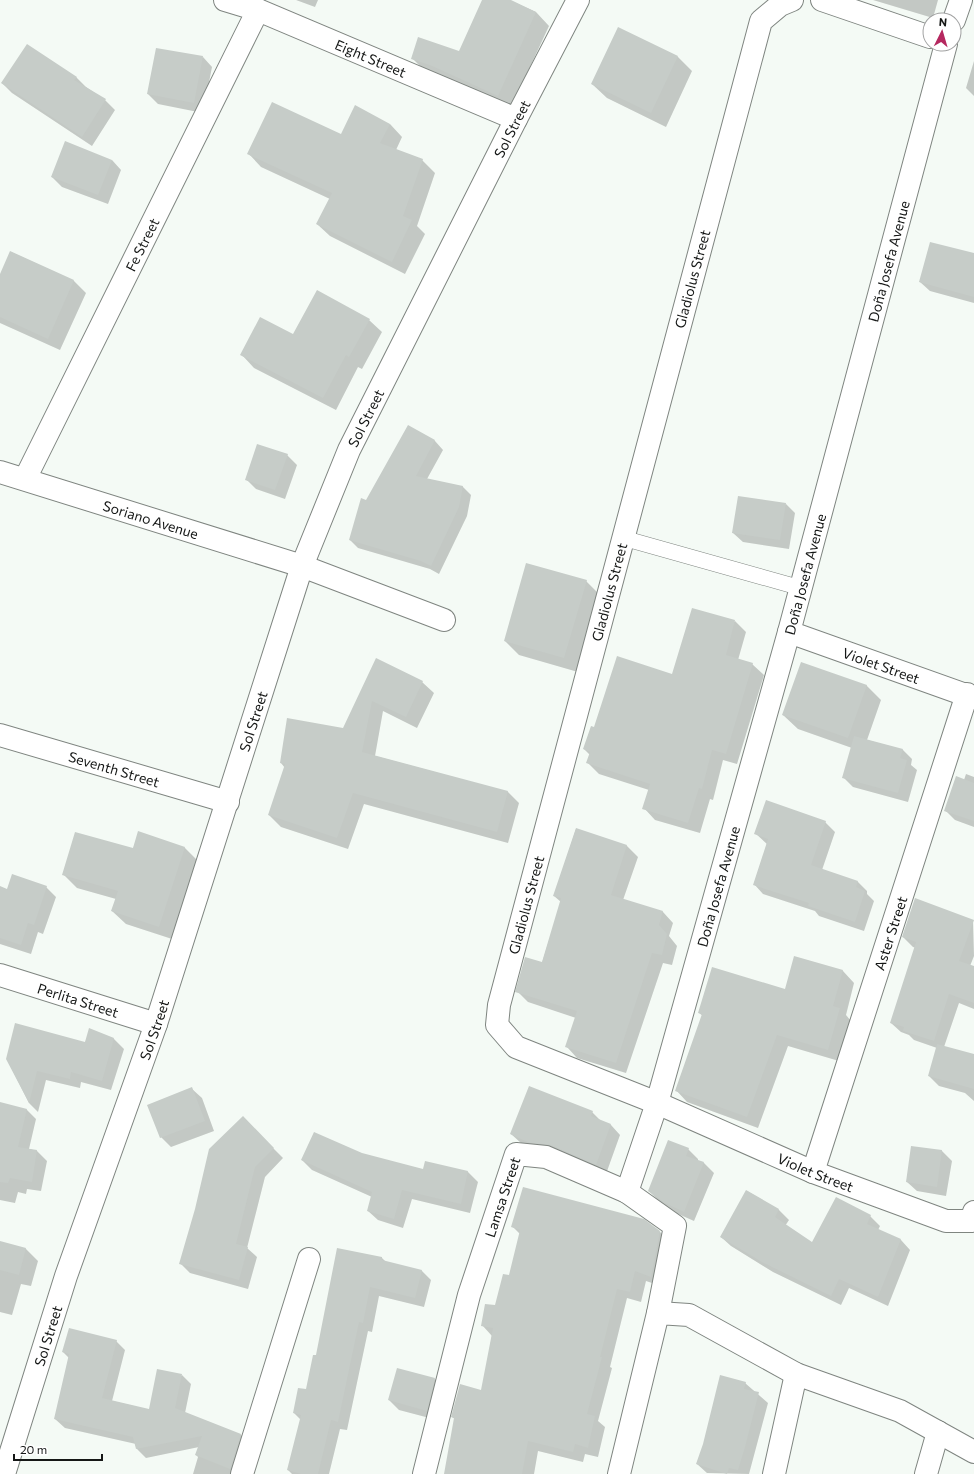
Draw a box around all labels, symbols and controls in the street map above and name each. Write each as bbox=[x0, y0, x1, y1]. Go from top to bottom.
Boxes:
north arrow bbox=[922, 12, 962, 52]
text: N bbox=[938, 15, 948, 28]
street label: Eight Street bbox=[333, 35, 409, 80]
street label: Sol Street bbox=[490, 97, 533, 160]
street label: Doña Josefa Avenue bbox=[864, 199, 912, 324]
street label: Fe Street bbox=[121, 215, 162, 274]
street label: Gladiolus Street bbox=[671, 228, 713, 330]
street label: Sol Street bbox=[344, 386, 387, 450]
street label: Soriano Avenue bbox=[101, 496, 201, 542]
street label: Doña Josefa Avenue bbox=[780, 512, 829, 637]
street label: Gladiolus Street bbox=[588, 541, 630, 643]
street label: Violet Street bbox=[841, 643, 922, 687]
street label: Sol Street bbox=[235, 689, 270, 753]
street label: Seventh Street bbox=[67, 747, 162, 790]
street label: Doña Josefa Avenue bbox=[693, 824, 743, 949]
street label: Gladiolus Street bbox=[505, 854, 547, 956]
street label: Aster Street bbox=[870, 894, 910, 972]
street label: Perlita Street bbox=[36, 979, 121, 1020]
street label: Sol Street bbox=[135, 997, 172, 1062]
street label: Violet Street bbox=[775, 1149, 856, 1195]
street label: Lamsa Street bbox=[480, 1154, 523, 1239]
street label: Sol Street bbox=[30, 1303, 65, 1368]
scale bar bbox=[14, 1436, 102, 1462]
text: 20 m bbox=[20, 1442, 47, 1456]

